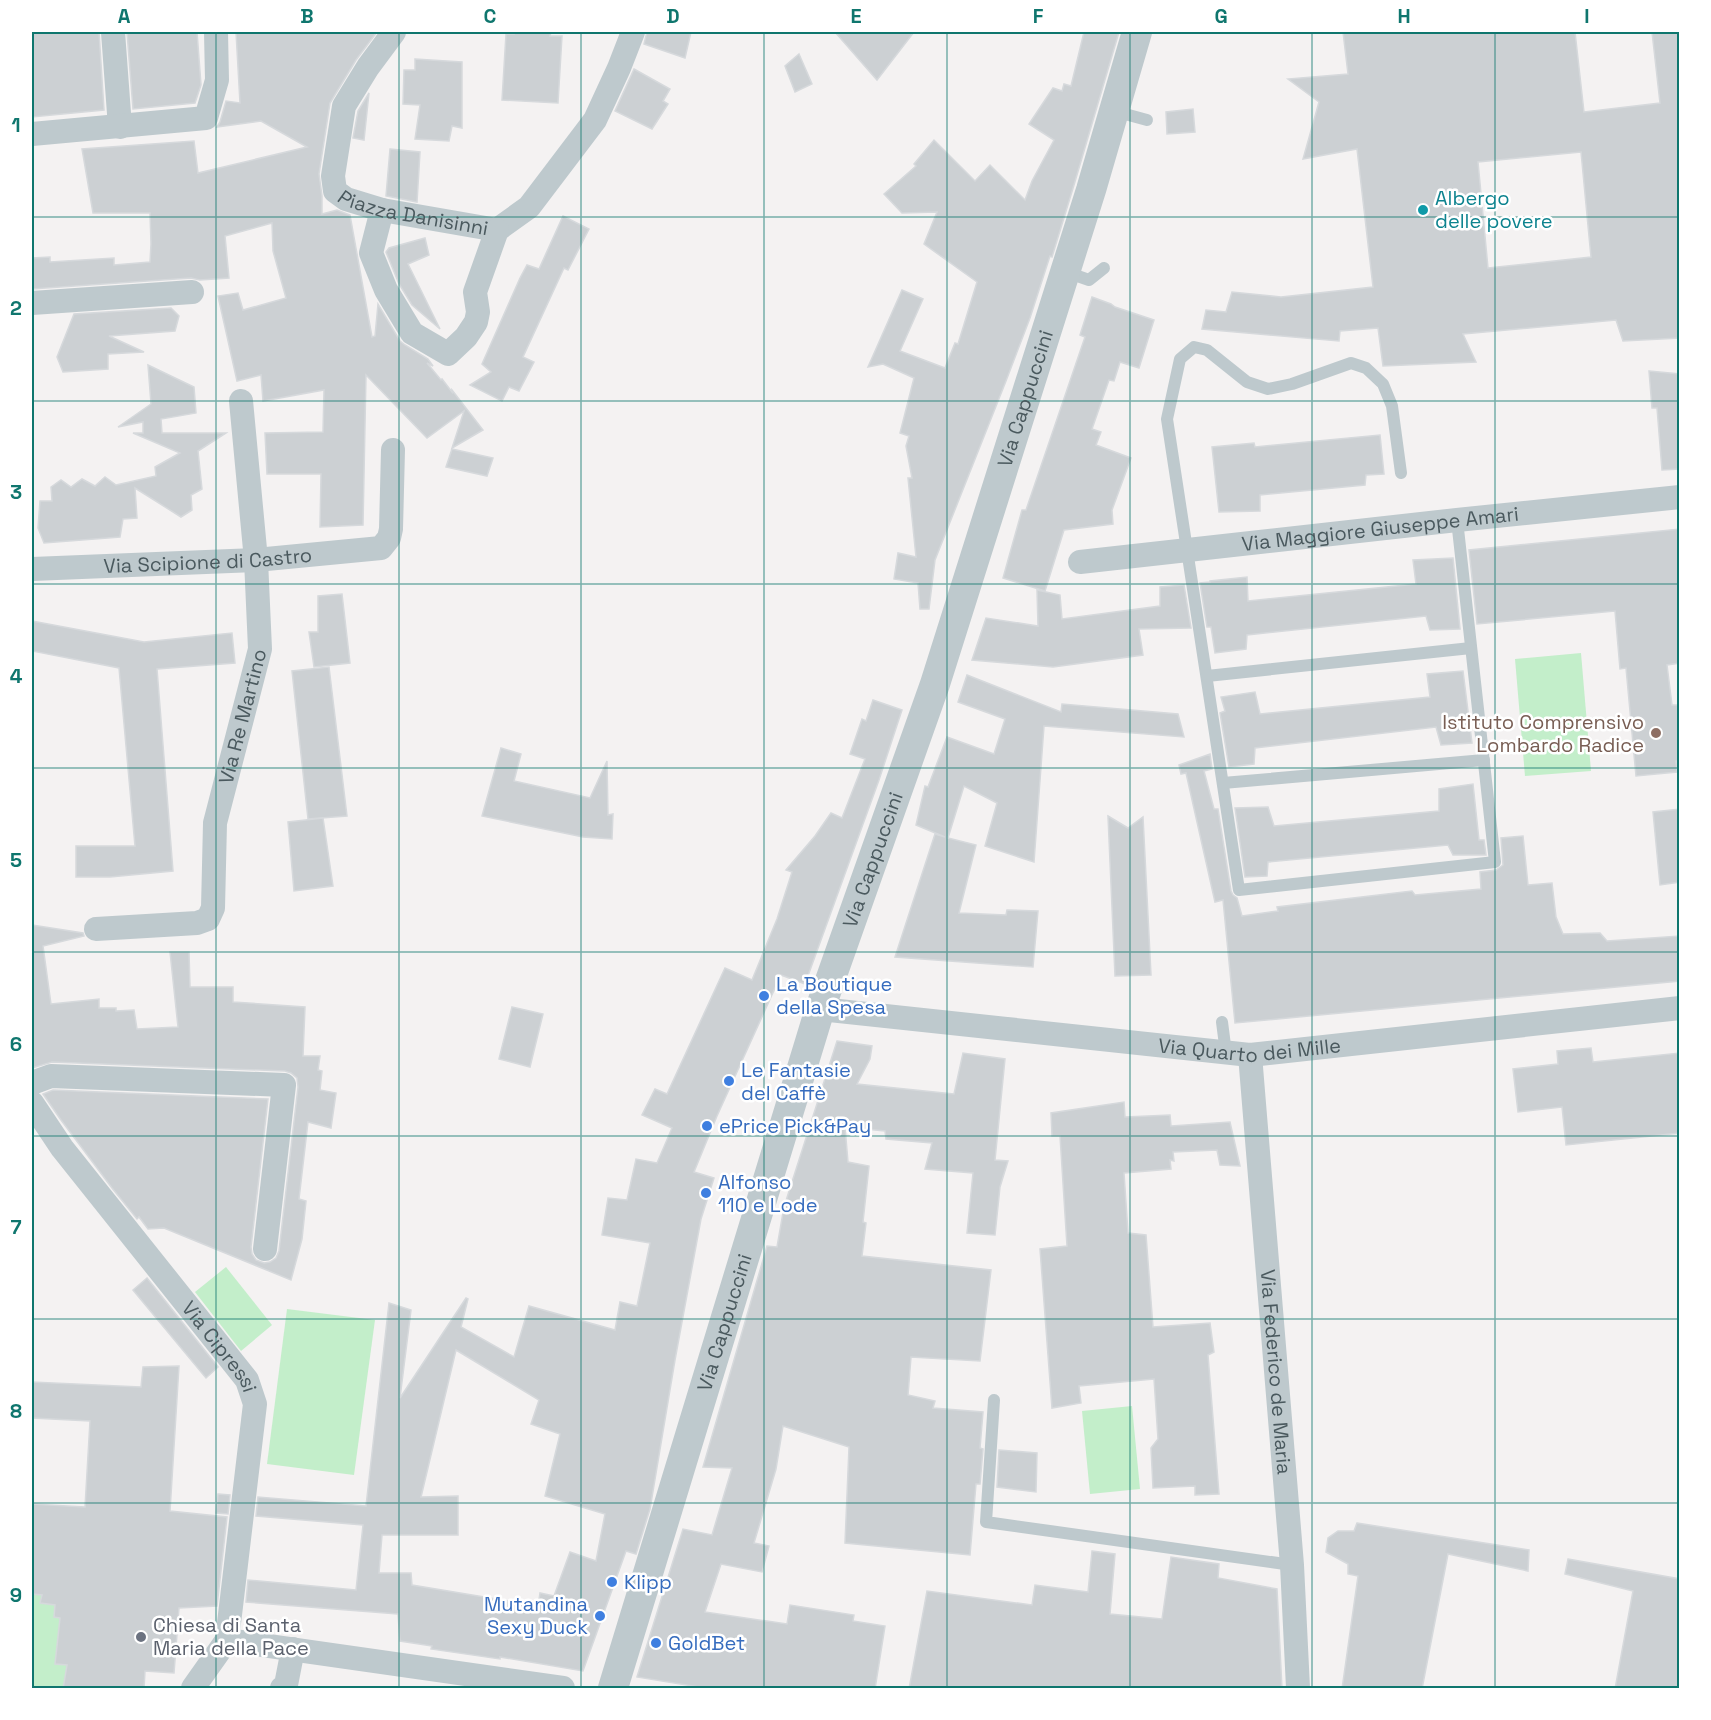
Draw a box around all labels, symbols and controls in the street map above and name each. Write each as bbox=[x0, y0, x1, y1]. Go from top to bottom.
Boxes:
text: A bbox=[118, 3, 131, 29]
text: B bbox=[300, 3, 314, 29]
text: C bbox=[484, 3, 497, 29]
text: D bbox=[666, 3, 680, 29]
text: E bbox=[850, 3, 862, 29]
text: F bbox=[1033, 3, 1044, 29]
text: G bbox=[1214, 3, 1228, 29]
text: H bbox=[1397, 3, 1411, 29]
text: I bbox=[1584, 3, 1590, 29]
text: 1 bbox=[11, 112, 21, 138]
street label: Piazza Danisinni bbox=[332, 184, 490, 241]
place label: Albergo delle povere bbox=[1435, 185, 1553, 234]
marker: Albergo delle povere bbox=[1416, 203, 1430, 217]
text: 2 bbox=[10, 295, 22, 321]
street label: Via Cappuccini bbox=[991, 327, 1059, 470]
text: 3 bbox=[10, 479, 22, 505]
street label: Via Maggiore Giuseppe Amari bbox=[1240, 501, 1520, 557]
street label: Via Scipione di Castro bbox=[103, 542, 313, 579]
street label: Via Re Martino bbox=[213, 646, 272, 787]
text: 4 bbox=[10, 663, 23, 689]
place label: Istituto Comprensivo Lombardo Radice bbox=[1442, 709, 1644, 758]
marker: Istituto Comprensivo Lombardo Radice bbox=[1649, 726, 1663, 740]
street label: Via Cappuccini bbox=[837, 788, 909, 931]
text: 5 bbox=[10, 847, 22, 873]
place label: La Boutique della Spesa bbox=[776, 971, 892, 1020]
marker: La Boutique della Spesa bbox=[757, 989, 771, 1003]
text: 6 bbox=[10, 1031, 22, 1057]
street label: Via Quarto dei Mille bbox=[1157, 1032, 1342, 1068]
place label: Le Fantasie del Caffè bbox=[741, 1057, 851, 1106]
marker: Le Fantasie del Caffè bbox=[722, 1074, 736, 1088]
place label: ePrice Pick&Pay bbox=[719, 1113, 871, 1139]
marker: ePrice Pick&Pay bbox=[700, 1119, 714, 1133]
place label: Alfonso 110 e Lode bbox=[718, 1169, 818, 1218]
marker: Alfonso 110 e Lode bbox=[699, 1186, 713, 1200]
text: 7 bbox=[10, 1214, 22, 1240]
street label: Via Cappuccini bbox=[691, 1251, 758, 1394]
street label: Via Federico de Maria bbox=[1255, 1268, 1298, 1476]
street label: Via Cipressi bbox=[176, 1296, 263, 1395]
text: 8 bbox=[10, 1398, 22, 1424]
place label: Klipp bbox=[624, 1569, 672, 1595]
marker: Klipp bbox=[605, 1575, 619, 1589]
text: 9 bbox=[10, 1582, 22, 1608]
place label: Mutandina Sexy Duck bbox=[484, 1591, 588, 1640]
marker: Mutandina Sexy Duck bbox=[593, 1609, 607, 1623]
place label: Chiesa di Santa Maria della Pace bbox=[153, 1612, 309, 1661]
marker: Chiesa di Santa Maria della Pace bbox=[134, 1630, 148, 1644]
place label: GoldBet bbox=[668, 1630, 745, 1656]
marker: GoldBet bbox=[649, 1636, 663, 1650]

